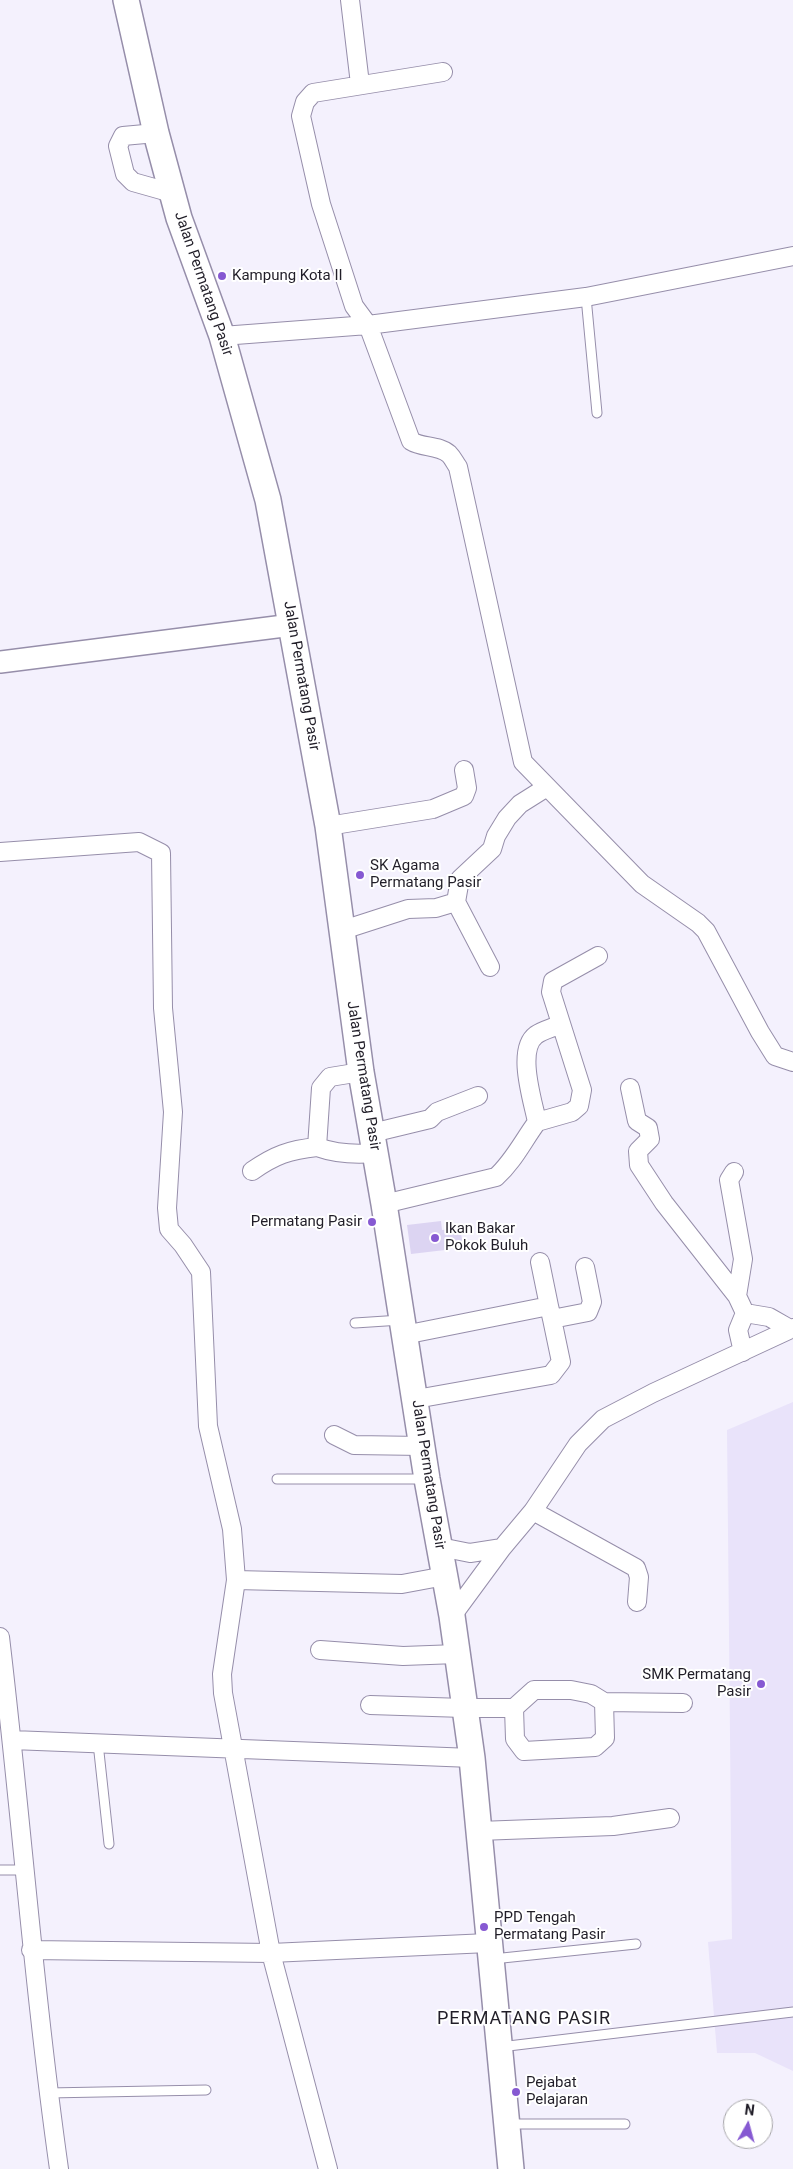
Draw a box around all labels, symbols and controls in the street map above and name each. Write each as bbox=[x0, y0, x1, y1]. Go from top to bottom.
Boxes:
street label: Jalan Permatang Pasir bbox=[170, 209, 236, 359]
place label: Kampung Kota II bbox=[232, 267, 343, 285]
marker: Kampung Kota II bbox=[216, 270, 228, 282]
street label: Jalan Permatang Pasir bbox=[279, 600, 323, 752]
place label: SK Agama Permatang Pasir bbox=[370, 857, 481, 892]
marker: SK Agama Permatang Pasir bbox=[354, 869, 366, 881]
street label: Jalan Permatang Pasir bbox=[342, 1000, 384, 1152]
place label: Permatang Pasir bbox=[251, 1213, 362, 1231]
marker: Permatang Pasir bbox=[366, 1216, 378, 1228]
place label: Ikan Bakar Pokok Buluh bbox=[445, 1220, 528, 1255]
marker: Ikan Bakar Pokok Buluh bbox=[429, 1232, 441, 1244]
street label: Jalan Permatang Pasir bbox=[407, 1399, 449, 1551]
place label: SMK Permatang Pasir bbox=[642, 1666, 751, 1701]
marker: SMK Permatang Pasir bbox=[755, 1678, 767, 1690]
place label: PPD Tengah Permatang Pasir bbox=[494, 1909, 605, 1944]
marker: PPD Tengah Permatang Pasir bbox=[478, 1921, 490, 1933]
district label: PERMATANG PASIR bbox=[435, 2008, 613, 2030]
place label: Pejabat Pelajaran bbox=[526, 2074, 588, 2109]
marker: Pejabat Pelajaran bbox=[510, 2086, 522, 2098]
north arrow bbox=[723, 2099, 773, 2149]
text: N bbox=[744, 2102, 756, 2119]

